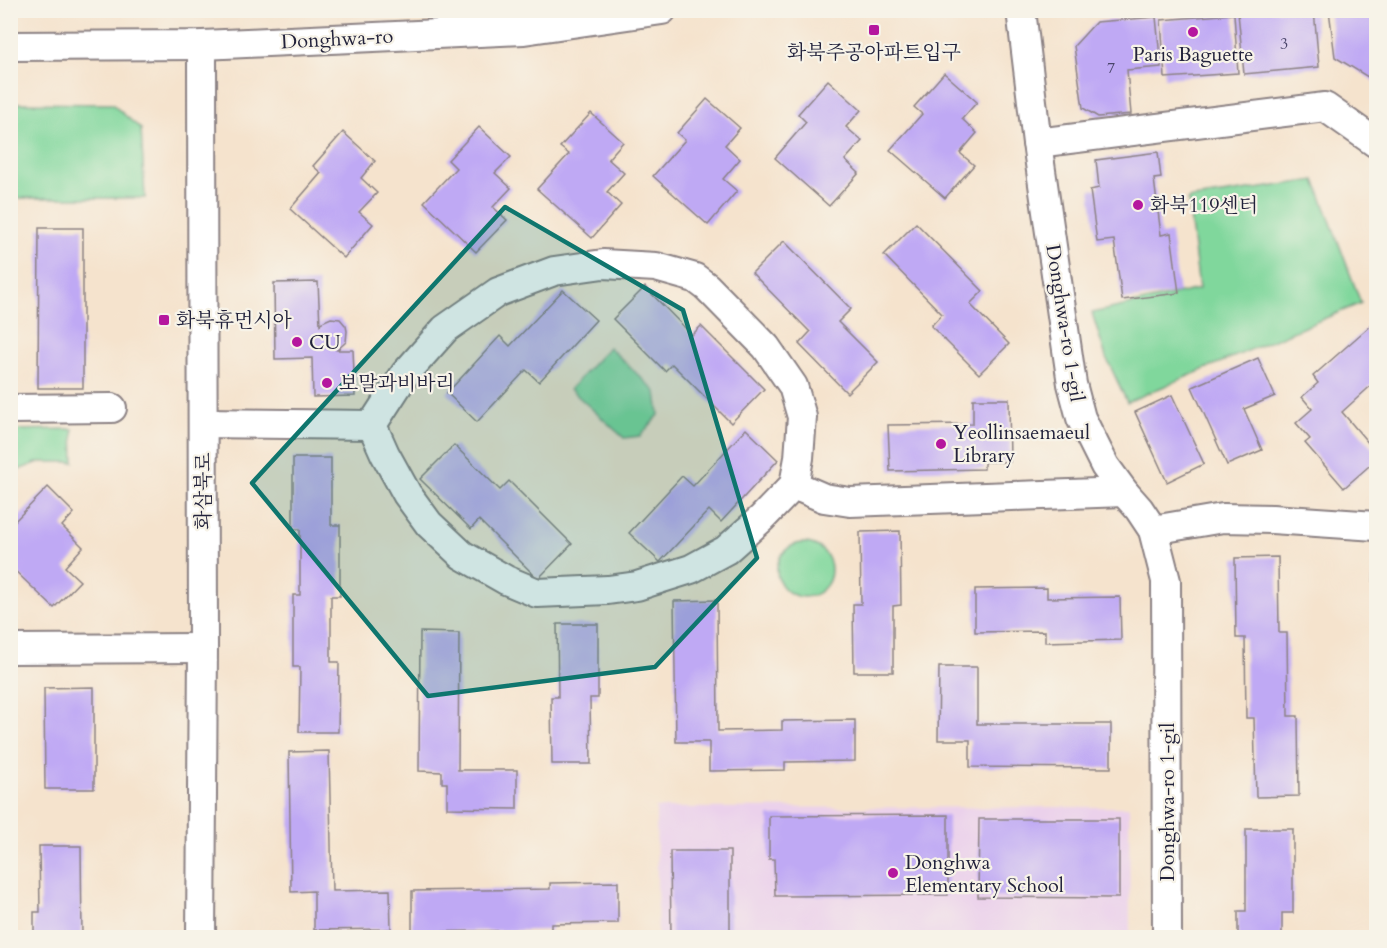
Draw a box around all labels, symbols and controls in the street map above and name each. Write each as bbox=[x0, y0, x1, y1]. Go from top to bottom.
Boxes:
street label: Donghwa-ro bbox=[280, 23, 394, 55]
marker: 화북주공아파트입구 bbox=[867, 23, 881, 37]
marker: Paris Baguette bbox=[1186, 25, 1200, 39]
house number: 3 bbox=[1280, 33, 1288, 55]
place label: 화북주공아파트입구 bbox=[787, 39, 961, 66]
place label: Paris Baguette bbox=[1133, 41, 1253, 68]
house number: 7 bbox=[1107, 57, 1115, 79]
place label: 화북119센터 bbox=[1150, 192, 1258, 219]
marker: 화북119센터 bbox=[1131, 198, 1145, 212]
street label: Donghwa-ro 1-gil bbox=[1039, 242, 1091, 404]
place label: 화북휴먼시아 bbox=[176, 307, 293, 334]
marker: 화북휴먼시아 bbox=[157, 313, 171, 327]
place label: CU bbox=[309, 329, 341, 356]
marker: CU bbox=[290, 335, 304, 349]
place label: 보말과비바리 bbox=[339, 370, 455, 397]
marker: 보말과비바리 bbox=[320, 376, 334, 390]
place label: Yeollinsaemaeul Library bbox=[953, 419, 1090, 469]
marker: Yeollinsaemaeul Library bbox=[934, 437, 948, 451]
street label: 화삼북로 bbox=[190, 452, 217, 530]
street label: Donghwa-ro 1-gil bbox=[1154, 723, 1181, 881]
place label: Donghwa Elementary School bbox=[905, 849, 1064, 899]
marker: Donghwa Elementary School bbox=[886, 866, 900, 880]

